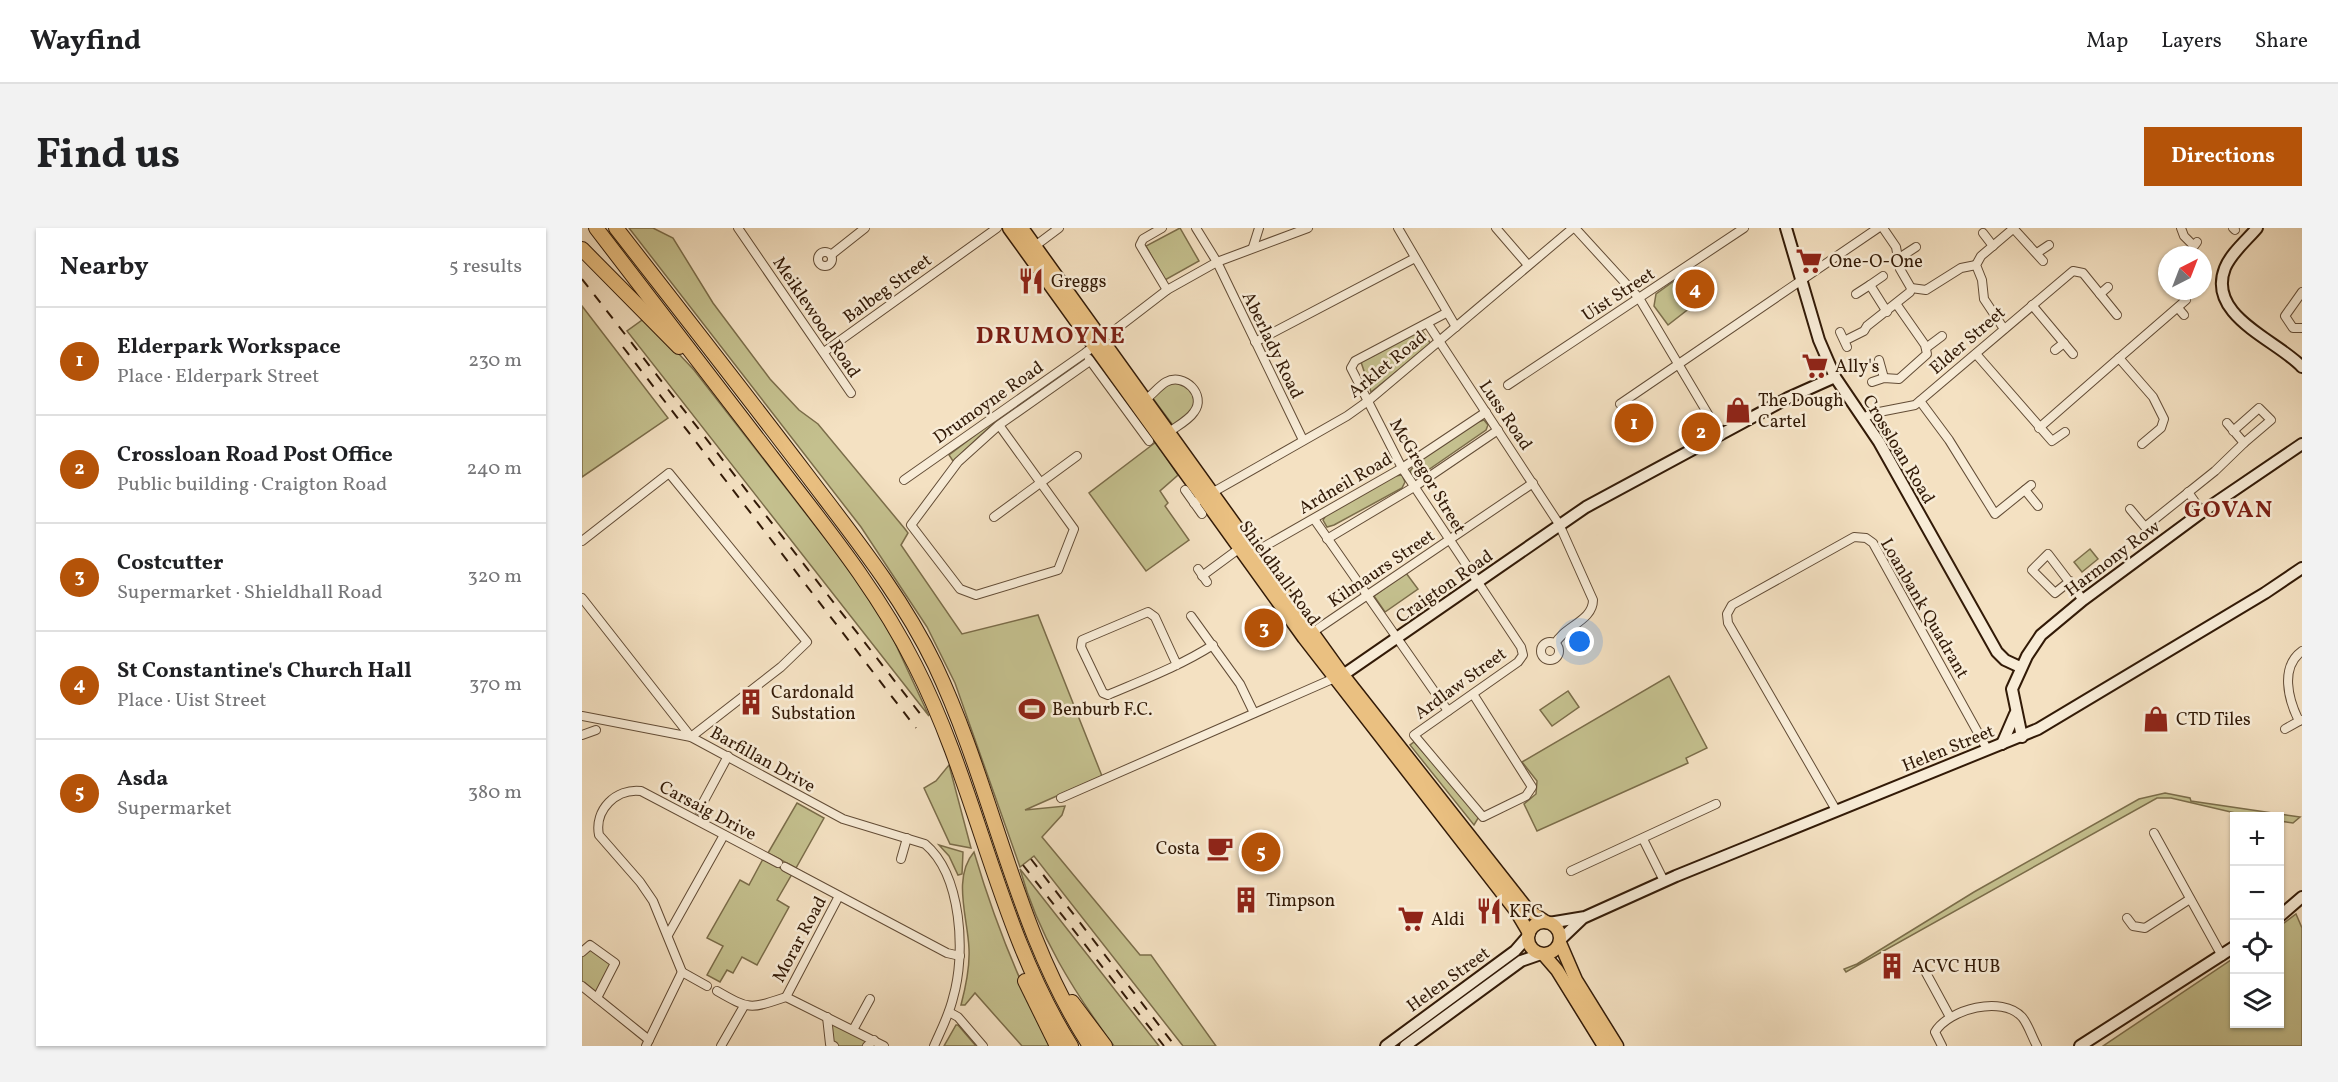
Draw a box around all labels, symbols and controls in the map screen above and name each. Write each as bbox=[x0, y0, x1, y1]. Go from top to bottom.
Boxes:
text: Wayfind bbox=[30, 22, 141, 61]
text: Map bbox=[2086, 27, 2128, 56]
text: Layers bbox=[2161, 27, 2222, 56]
text: Share bbox=[2255, 27, 2308, 56]
text: Find us bbox=[36, 127, 180, 186]
button: Directions bbox=[2144, 127, 2302, 186]
supermarket icon: One-O-One bbox=[1794, 246, 1824, 276]
north arrow bbox=[2158, 246, 2212, 300]
text: Nearby bbox=[60, 249, 149, 285]
street label: Balbeg Street bbox=[838, 249, 937, 330]
place label: One-O-One bbox=[1829, 250, 1923, 275]
street label: Meiklewood Road bbox=[766, 252, 866, 383]
text: 5 results bbox=[449, 253, 522, 281]
street label: Uist Street bbox=[1577, 262, 1660, 328]
restaurant icon: Greggs bbox=[1016, 266, 1046, 296]
pin: 4 bbox=[1676, 266, 1714, 312]
place label: Greggs bbox=[1051, 270, 1106, 295]
street label: Aberlady Road bbox=[1235, 288, 1308, 404]
street label: Elder Street bbox=[1925, 301, 2011, 381]
district label: DRUMOYNE bbox=[976, 320, 1126, 354]
street label: Arklet Road bbox=[1343, 326, 1433, 405]
text: Elderpark Workspace bbox=[117, 332, 341, 363]
text: 1 bbox=[75, 347, 84, 375]
text: 230 m bbox=[468, 347, 522, 375]
supermarket icon: Ally's bbox=[1800, 351, 1830, 381]
place label: Ally's bbox=[1835, 355, 1879, 380]
street label: Drumoyne Road bbox=[929, 356, 1049, 451]
text: Place · Elderpark Street bbox=[117, 363, 319, 391]
street label: Luss Road bbox=[1472, 376, 1537, 456]
place label: The Dough Cartel bbox=[1758, 389, 1844, 435]
street label: Crossloan Road bbox=[1855, 391, 1940, 509]
shop icon: The Dough Cartel bbox=[1723, 395, 1753, 425]
pin: 1 bbox=[1614, 400, 1654, 446]
pin: 2 bbox=[1682, 410, 1720, 454]
street label: McGregor Street bbox=[1382, 414, 1471, 539]
text: Crossloan Road Post Office bbox=[117, 440, 393, 471]
street label: Ardneil Road bbox=[1294, 447, 1397, 521]
text: 2 bbox=[74, 455, 85, 483]
text: 240 m bbox=[467, 455, 522, 483]
text: Public building · Craigton Road bbox=[117, 471, 387, 499]
district label: GOVAN bbox=[2184, 494, 2274, 528]
street label: Harmony Row bbox=[2060, 515, 2166, 603]
street label: Shieldhall Road bbox=[1232, 516, 1326, 632]
street label: Kilmaurs Street bbox=[1323, 524, 1440, 614]
street label: Loanbank Quadrant bbox=[1873, 534, 1974, 684]
street label: Craigton Road bbox=[1391, 544, 1499, 630]
text: Costcutter bbox=[117, 548, 224, 579]
text: 3 bbox=[74, 563, 85, 591]
text: 320 m bbox=[467, 563, 522, 591]
text: Supermarket · Shieldhall Road bbox=[117, 579, 382, 607]
pin: 3 bbox=[1244, 606, 1284, 650]
your location bbox=[1565, 627, 1594, 656]
street label: Ardlaw Street bbox=[1410, 642, 1512, 726]
text: St Constantine's Church Hall bbox=[117, 656, 412, 687]
text: 4 bbox=[73, 671, 86, 699]
text: 370 m bbox=[469, 671, 522, 699]
place label: Cardonald Substation bbox=[771, 681, 856, 727]
text: Place · Uist Street bbox=[117, 687, 266, 715]
building icon: Cardonald Substation bbox=[736, 687, 766, 717]
sports icon: Benburb F.C. bbox=[1017, 694, 1047, 724]
place label: Benburb F.C. bbox=[1052, 698, 1152, 723]
shop icon: CTD Tiles bbox=[2141, 704, 2171, 734]
place label: CTD Tiles bbox=[2176, 708, 2251, 733]
street label: Helen Street bbox=[1899, 720, 1998, 779]
street label: Barfillan Drive bbox=[705, 721, 820, 800]
text: Asda bbox=[117, 764, 168, 795]
street label: Carsaig Drive bbox=[654, 775, 760, 848]
text: 5 bbox=[75, 779, 84, 807]
text: 380 m bbox=[468, 779, 522, 807]
text: Supermarket bbox=[117, 795, 232, 823]
map controls bbox=[2230, 812, 2284, 1028]
button: + bbox=[2230, 812, 2284, 866]
pin: 5 bbox=[1242, 830, 1280, 874]
cafe icon: Costa bbox=[1205, 833, 1235, 863]
place label: Costa bbox=[1156, 837, 1200, 862]
button: − bbox=[2230, 866, 2284, 920]
building icon: Timpson bbox=[1231, 885, 1261, 915]
place label: Timpson bbox=[1266, 889, 1336, 914]
street label: Morar Road bbox=[767, 892, 833, 987]
restaurant icon: KFC bbox=[1474, 896, 1504, 926]
place label: KFC bbox=[1509, 900, 1543, 925]
supermarket icon: Aldi bbox=[1396, 904, 1426, 934]
place label: Aldi bbox=[1431, 908, 1465, 933]
button: locate bbox=[2230, 920, 2284, 974]
street label: Helen Street bbox=[1402, 941, 1496, 1019]
building icon: ACVC HUB bbox=[1877, 951, 1907, 981]
place label: ACVC HUB bbox=[1912, 955, 2000, 980]
button: layers bbox=[2230, 974, 2284, 1028]

